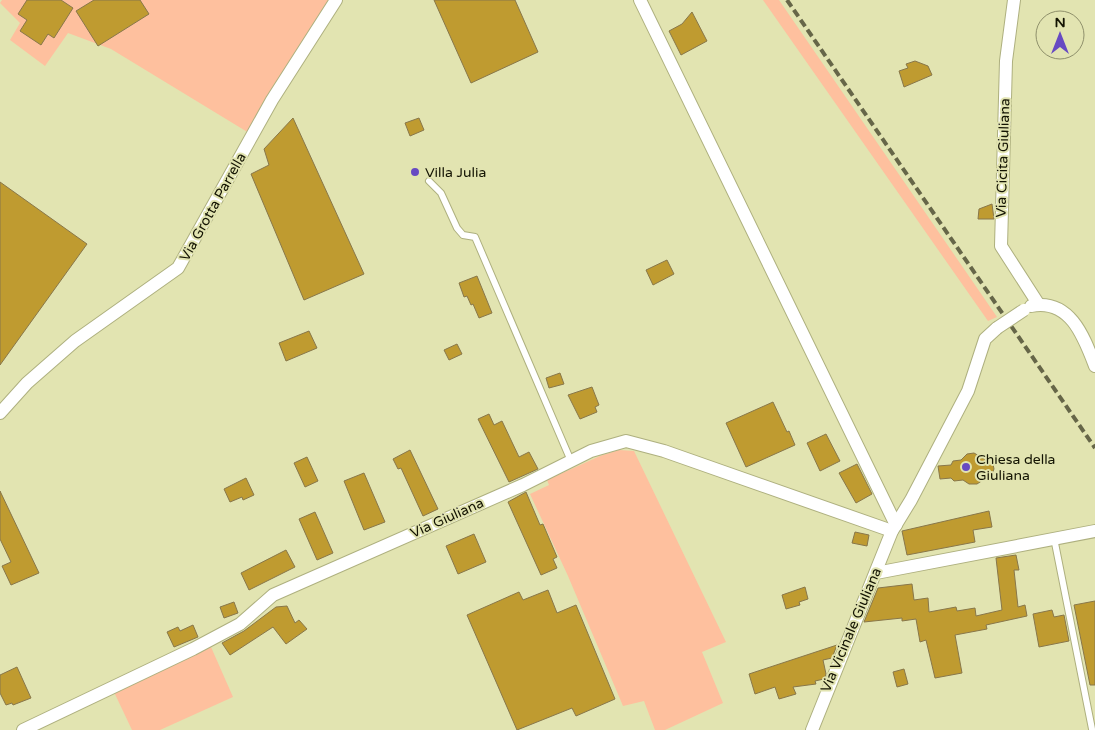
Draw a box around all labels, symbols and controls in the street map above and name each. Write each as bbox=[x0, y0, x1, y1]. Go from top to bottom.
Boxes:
north arrow bbox=[1035, 10, 1085, 60]
text: N bbox=[1054, 14, 1066, 31]
street label: Via Cicita Giuliana bbox=[992, 98, 1014, 218]
street label: Via Grotta Parrella bbox=[176, 150, 250, 264]
place label: Villa Julia bbox=[425, 164, 486, 181]
marker: Villa Julia bbox=[409, 166, 421, 178]
place label: Chiesa della Giuliana bbox=[976, 451, 1056, 484]
marker: Chiesa della Giuliana bbox=[960, 461, 972, 473]
street label: Via Giuliana bbox=[408, 494, 486, 542]
street label: Via Vicinale Giuliana bbox=[817, 565, 885, 695]

